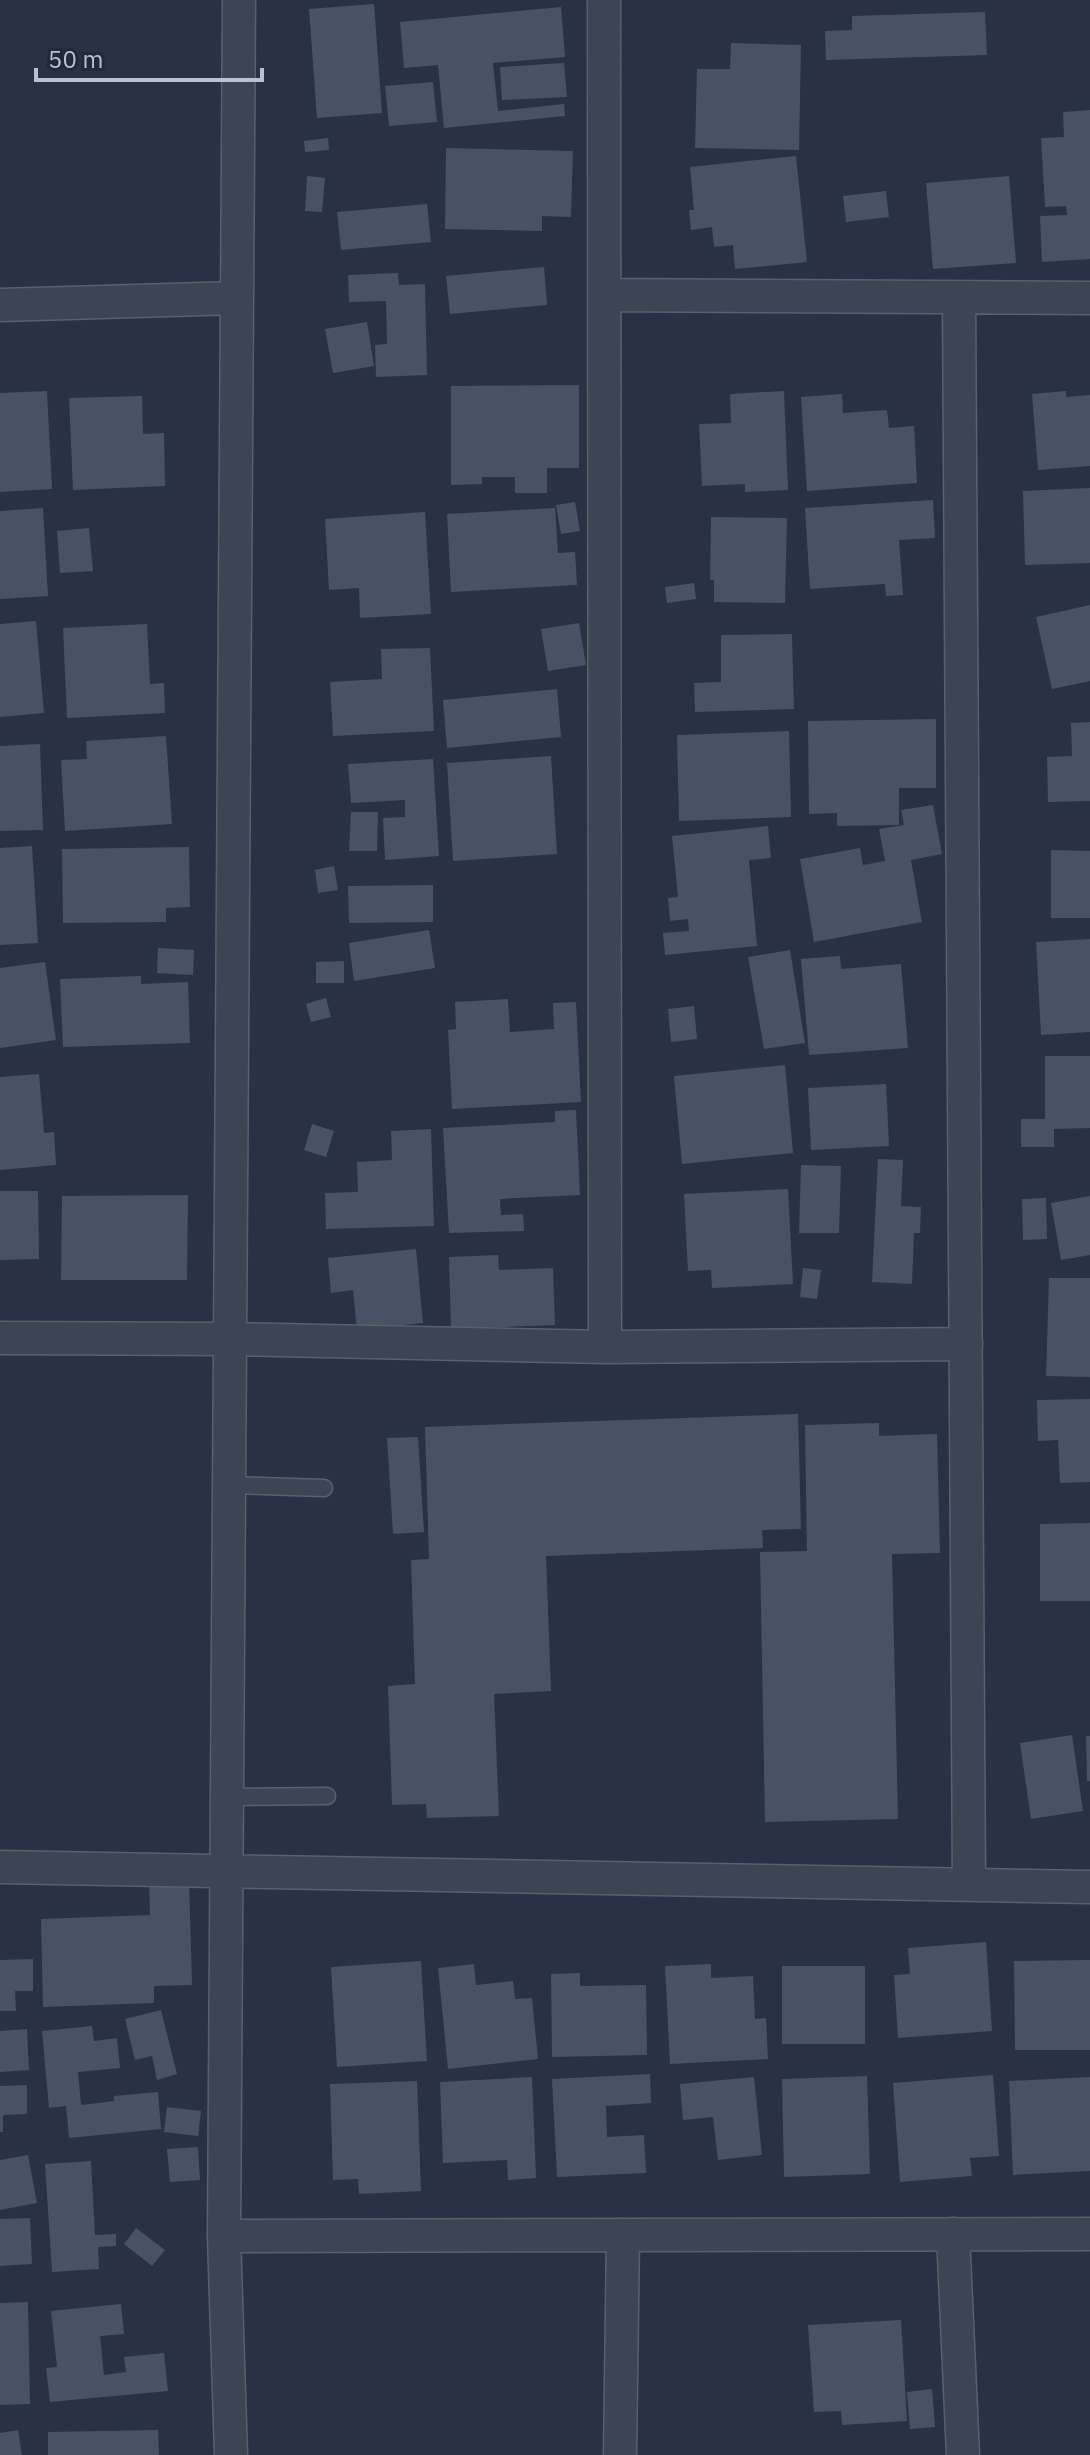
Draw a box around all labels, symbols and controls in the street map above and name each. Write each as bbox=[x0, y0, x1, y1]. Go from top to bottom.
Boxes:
scale bar bbox=[36, 32, 262, 82]
text: 50 m bbox=[48, 43, 103, 75]

